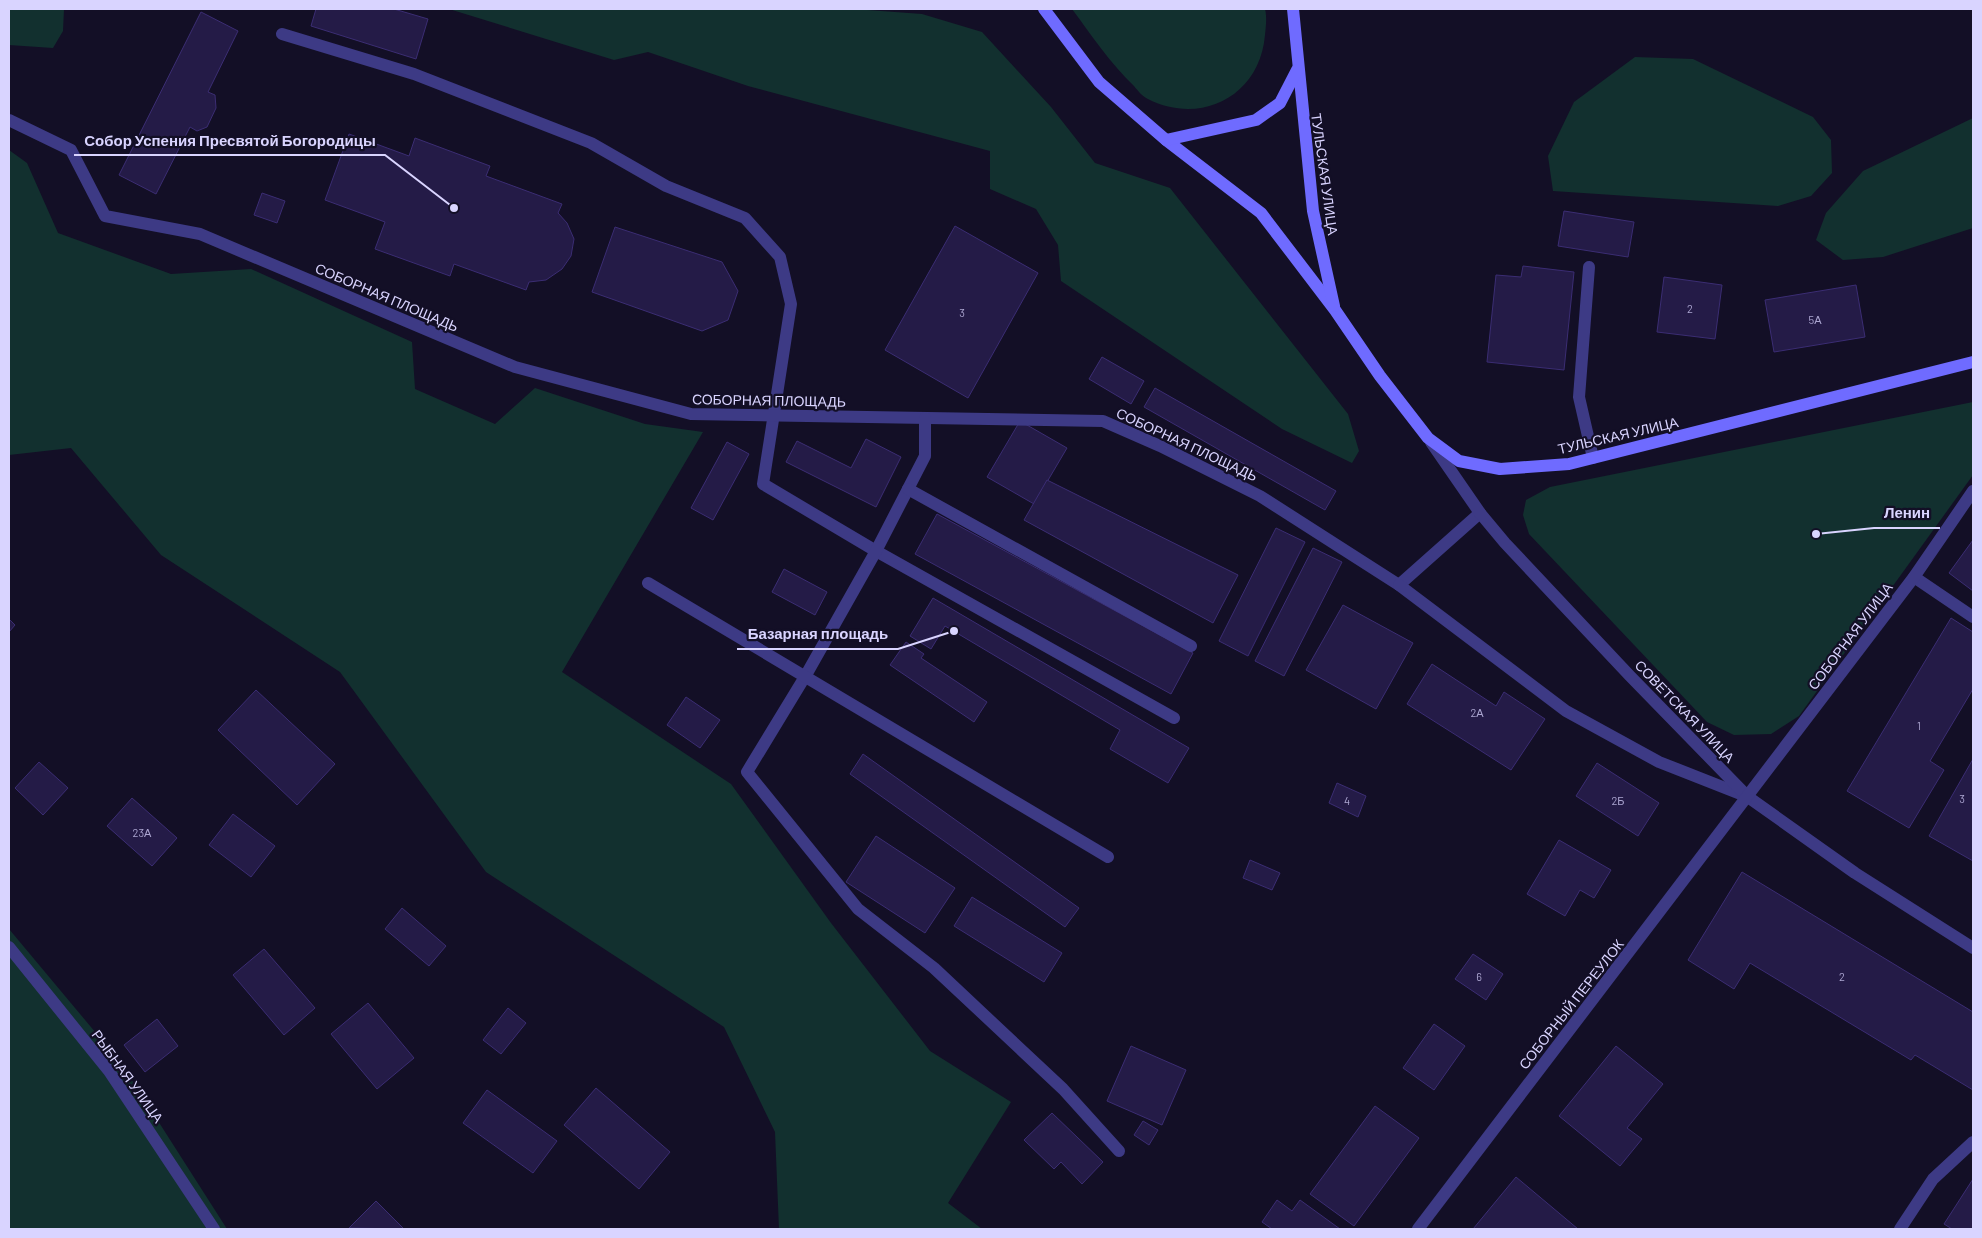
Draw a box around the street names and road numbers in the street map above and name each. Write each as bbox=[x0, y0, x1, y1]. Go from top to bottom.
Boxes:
street label: ТУЛЬСКАЯ УЛИЦА bbox=[1308, 112, 1342, 237]
street label: СОБОРНАЯ ПЛОЩАДЬ bbox=[313, 259, 461, 335]
street label: СОБОРНАЯ ПЛОЩАДЬ bbox=[692, 390, 846, 410]
street label: СОБОРНАЯ ПЛОЩАДЬ bbox=[1114, 404, 1260, 484]
street label: ТУЛЬСКАЯ УЛИЦА bbox=[1556, 413, 1680, 457]
street label: СОБОРНАЯ УЛИЦА bbox=[1804, 579, 1896, 693]
street label: СОВЕТСКАЯ УЛИЦА bbox=[1632, 656, 1739, 766]
street label: СОБОРНЫЙ ПЕРЕУЛОК bbox=[1515, 935, 1627, 1072]
street label: РЫБНАЯ УЛИЦА bbox=[89, 1026, 168, 1126]

